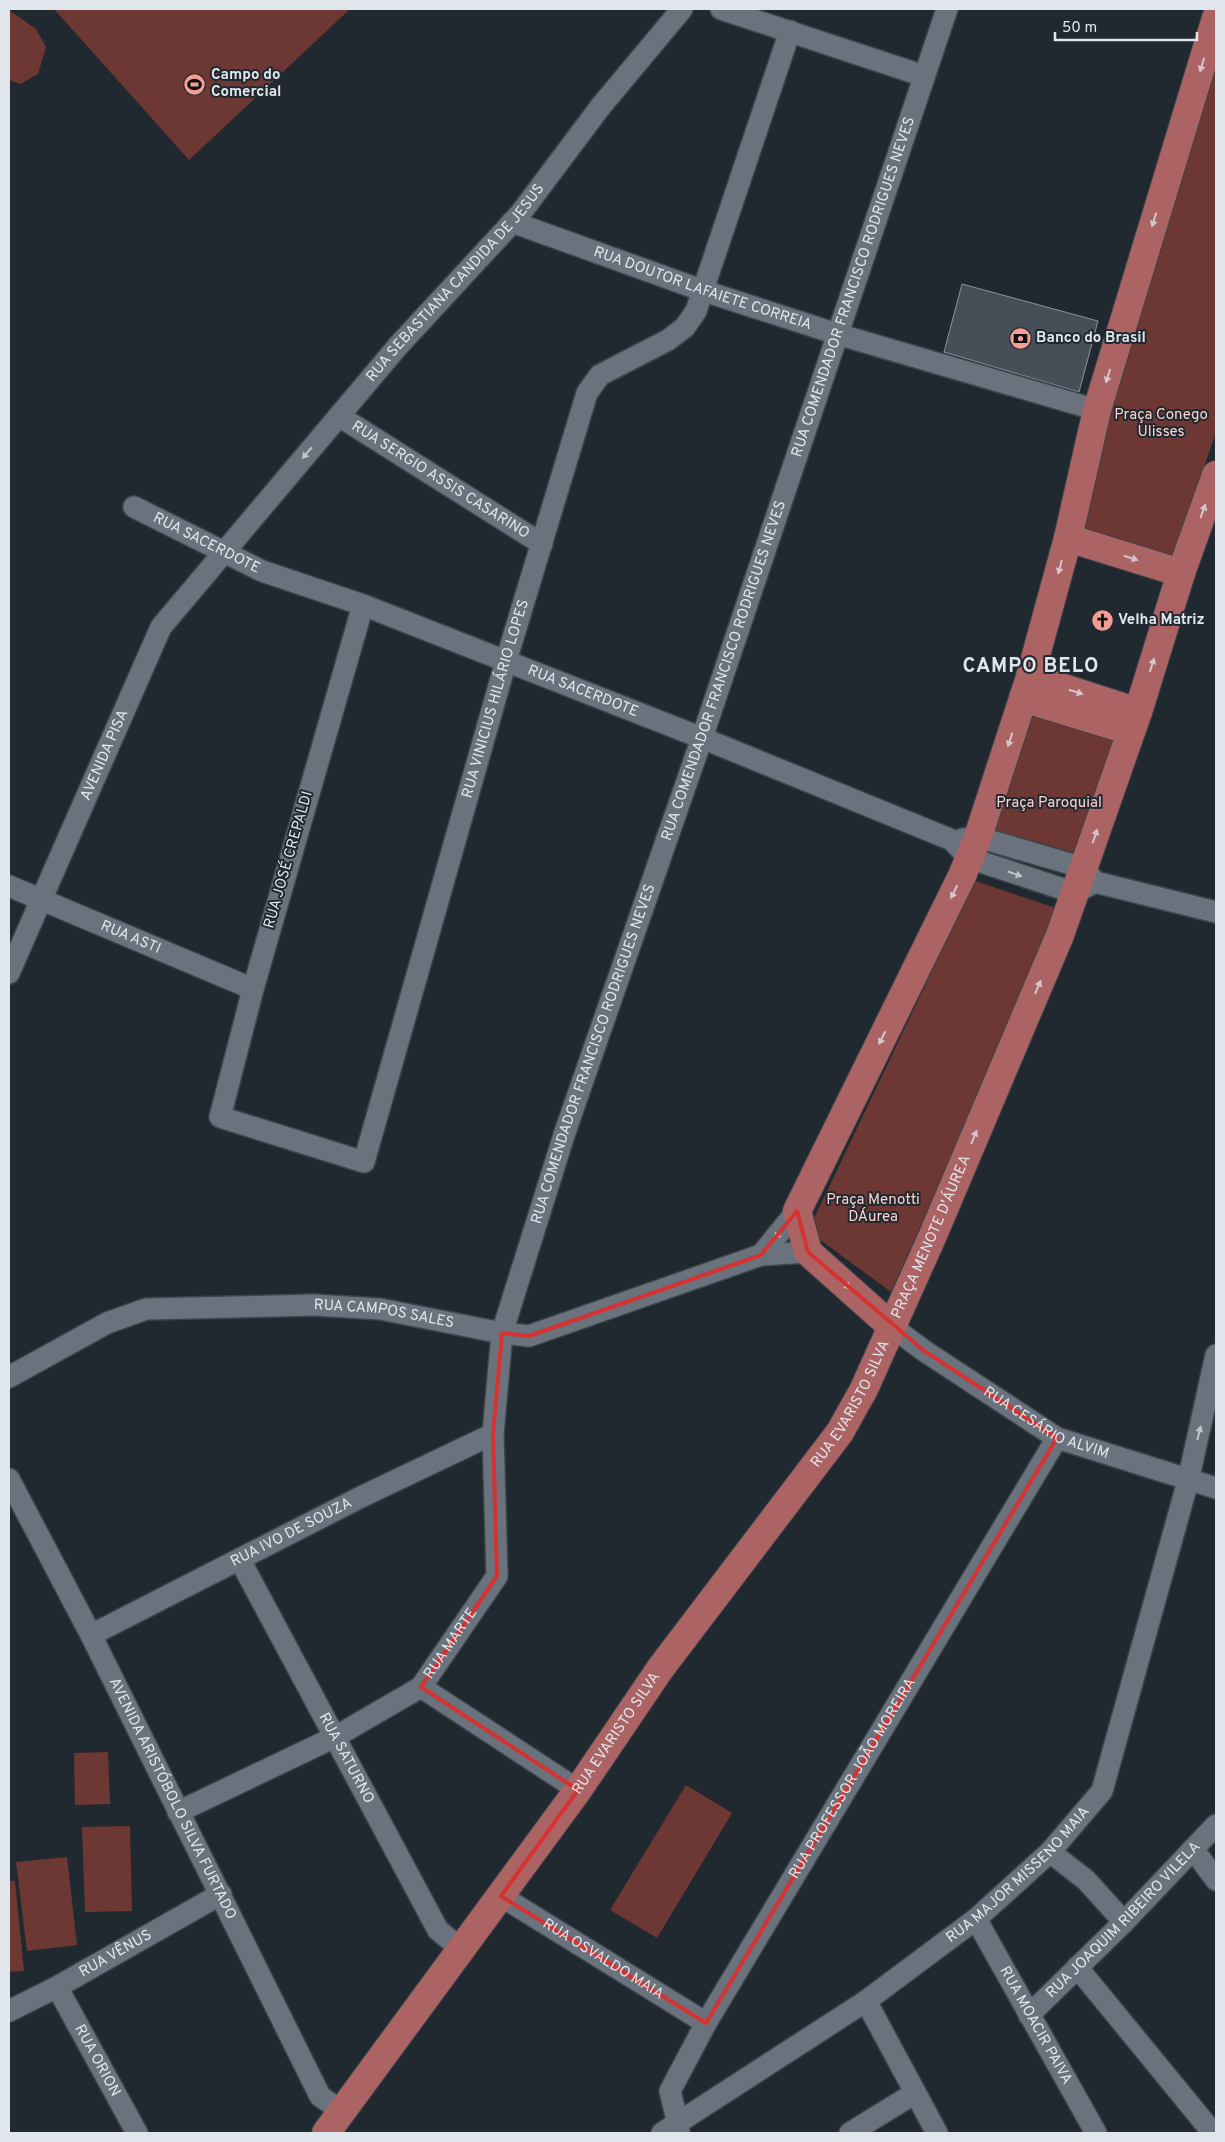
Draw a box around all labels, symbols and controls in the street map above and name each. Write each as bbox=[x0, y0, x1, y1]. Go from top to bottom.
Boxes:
scale bar bbox=[1055, 10, 1198, 42]
text: 50 m bbox=[1062, 19, 1097, 38]
one-way arrow bbox=[1197, 57, 1205, 72]
place label: Campo do Comercial bbox=[211, 66, 281, 102]
sports icon: Campo do Comercial bbox=[183, 72, 207, 96]
street label: RUA COMENDADOR FRANCISCO RODRIGUES NEVES bbox=[788, 114, 920, 460]
street label: RUA SEBASTIANA CANDIDA DE JESUS bbox=[362, 180, 549, 386]
one-way arrow bbox=[1150, 213, 1158, 228]
street label: RUA DOUTOR LAFAIETE CORREIA bbox=[591, 243, 814, 335]
bank icon: Banco do Brasil bbox=[1008, 326, 1032, 350]
place label: Banco do Brasil bbox=[1036, 329, 1146, 348]
one-way arrow bbox=[1103, 369, 1111, 384]
park label: Praça Conego Ulisses bbox=[1114, 406, 1208, 442]
street label: RUA SERGIO ASSIS CASARINO bbox=[348, 417, 533, 543]
one-way arrow bbox=[301, 447, 313, 459]
street label: RUA COMENDADOR FRANCISCO RODRIGUES NEVES bbox=[658, 498, 791, 843]
one-way arrow bbox=[1199, 503, 1207, 518]
street label: RUA SACERDOTE bbox=[150, 508, 263, 578]
one-way arrow bbox=[1124, 555, 1139, 563]
one-way arrow bbox=[1056, 560, 1064, 575]
street label: RUA VINICIUS HILÁRIO LOPES bbox=[458, 597, 534, 800]
church icon: Velha Matriz bbox=[1090, 608, 1114, 632]
place label: Velha Matriz bbox=[1118, 611, 1205, 630]
district label: CAMPO BELO bbox=[963, 654, 1100, 680]
one-way arrow bbox=[1149, 658, 1157, 673]
street label: RUA SACERDOTE bbox=[525, 661, 641, 722]
one-way arrow bbox=[1069, 689, 1084, 697]
street label: AVENIDA PISA bbox=[77, 707, 133, 803]
one-way arrow bbox=[1006, 733, 1014, 748]
street label: RUA JOSÉ CREPALDI bbox=[259, 789, 318, 931]
park label: Praça Paroquial bbox=[996, 794, 1102, 813]
one-way arrow bbox=[1092, 828, 1100, 843]
one-way arrow bbox=[1008, 870, 1023, 878]
street label: RUA COMENDADOR FRANCISCO RODRIGUES NEVES bbox=[527, 882, 660, 1226]
one-way arrow bbox=[950, 885, 958, 899]
street label: RUA ASTI bbox=[98, 916, 164, 958]
one-way arrow bbox=[1034, 980, 1042, 995]
one-way arrow bbox=[878, 1031, 886, 1045]
one-way arrow bbox=[970, 1130, 978, 1144]
street label: PRAÇA MENOTE D'ÁUREA bbox=[887, 1152, 975, 1322]
park label: Praça Menotti DÁurea bbox=[826, 1191, 920, 1227]
one-way arrow bbox=[774, 1226, 785, 1239]
one-way arrow bbox=[838, 1278, 850, 1290]
street label: RUA CAMPOS SALES bbox=[313, 1296, 456, 1333]
street label: RUA EVARISTO SILVA bbox=[807, 1337, 894, 1472]
street label: RUA CESÁRIO ALVIM bbox=[979, 1383, 1111, 1463]
one-way arrow bbox=[1195, 1425, 1203, 1441]
street label: RUA IVO DE SOUZA bbox=[227, 1494, 355, 1572]
street label: RUA MARTE bbox=[420, 1605, 482, 1683]
street label: RUA EVARISTO SILVA bbox=[568, 1668, 665, 1798]
street label: RUA PROFESSOR JOÃO MOREIRA bbox=[785, 1674, 920, 1883]
street label: AVENIDA ARISTÓBOLO SILVA FURTADO bbox=[104, 1675, 240, 1923]
street label: RUA SATURNO bbox=[314, 1710, 378, 1807]
street label: RUA MAJOR MISSENO MAIA bbox=[942, 1803, 1094, 1947]
street label: RUA JOAQUIM RIBEIRO VILELA bbox=[1042, 1838, 1205, 2002]
street label: RUA OSVALDO MAIA bbox=[539, 1914, 667, 2004]
street label: RUA VÊNUS bbox=[76, 1926, 155, 1982]
street label: RUA MOACIR PAIVA bbox=[995, 1963, 1076, 2088]
street label: RUA ORION bbox=[70, 2021, 125, 2100]

